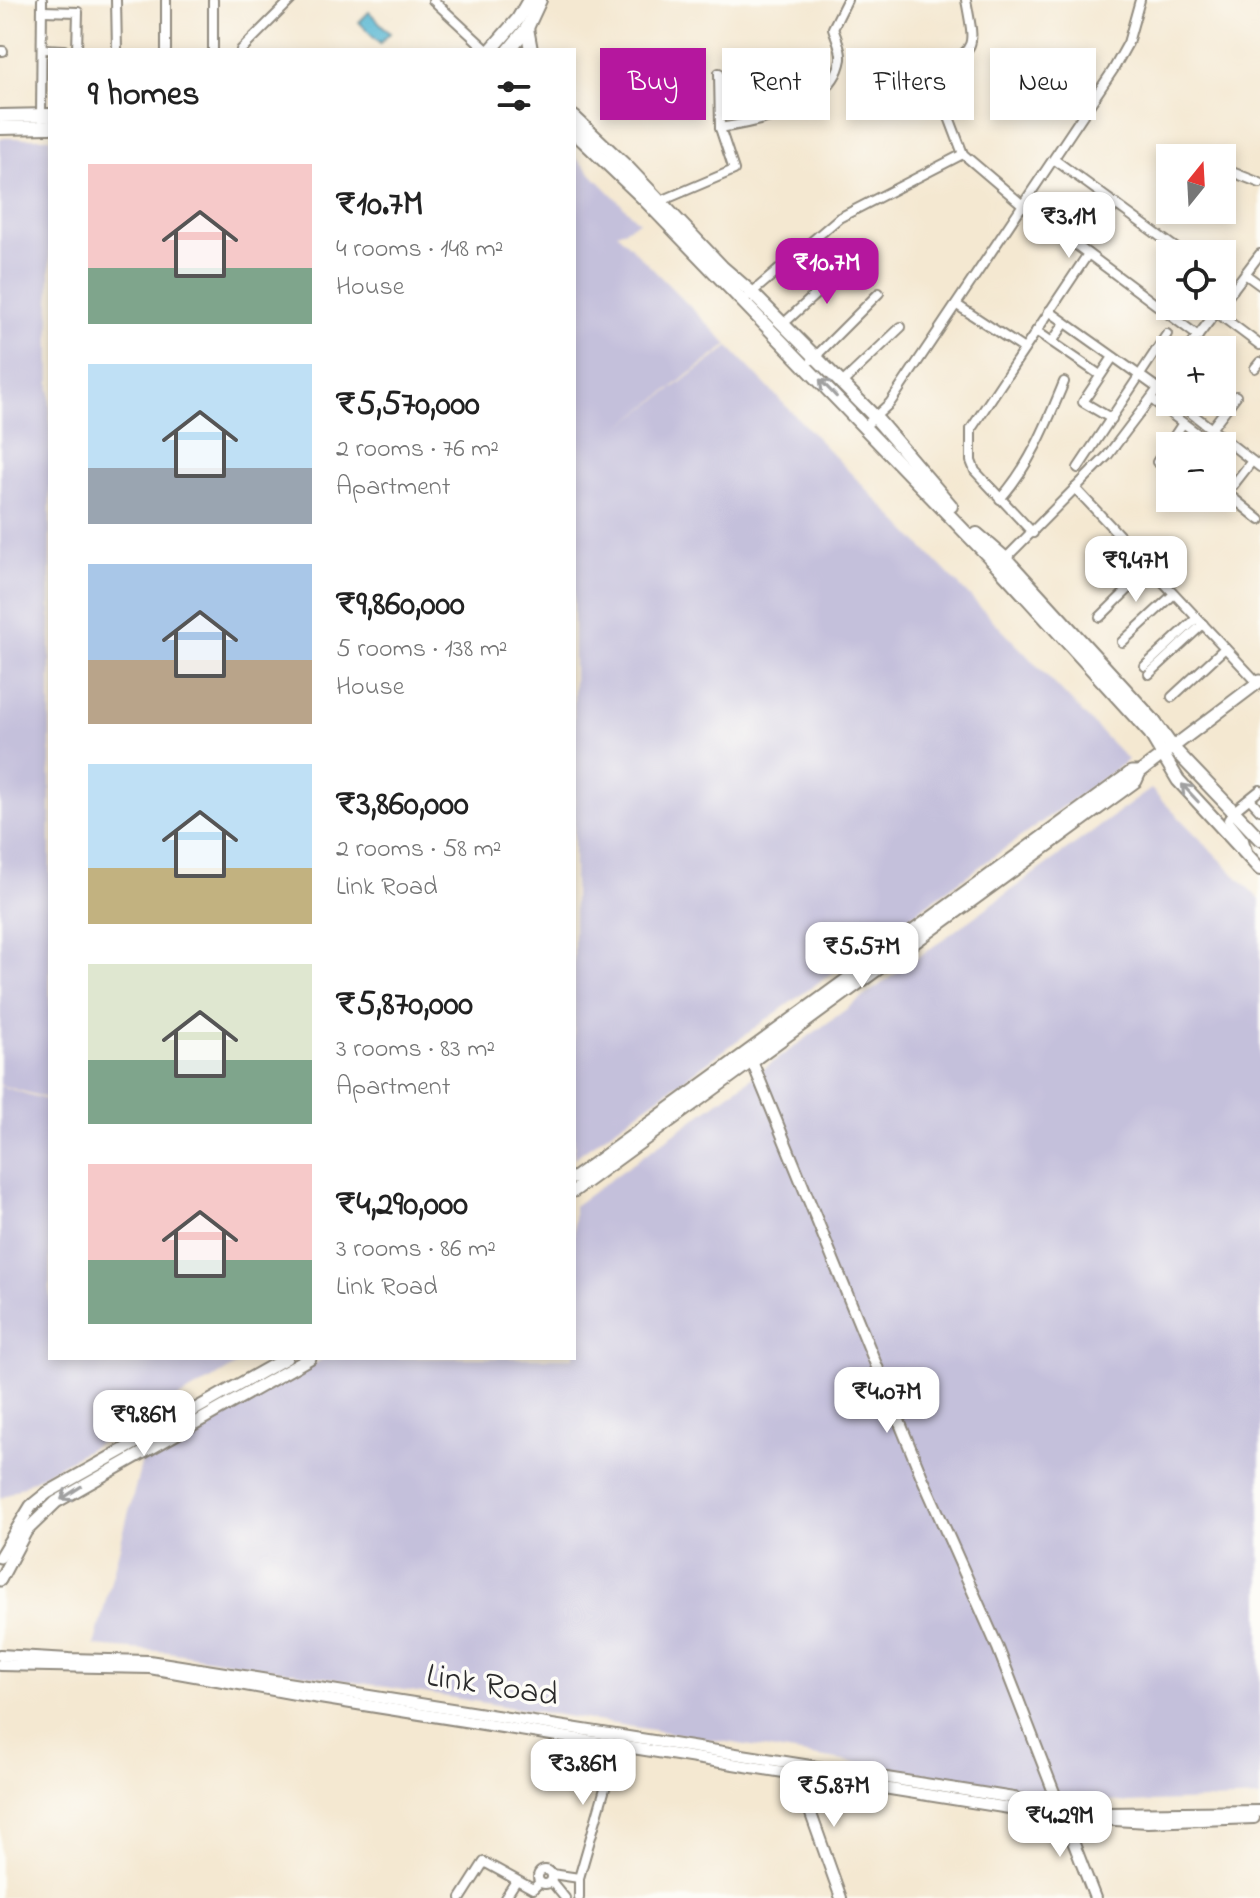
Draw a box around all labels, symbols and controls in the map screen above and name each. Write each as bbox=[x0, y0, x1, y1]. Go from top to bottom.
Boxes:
chip: Buy bbox=[600, 48, 706, 120]
chip: Rent bbox=[722, 48, 830, 120]
chip: Filters bbox=[846, 48, 974, 120]
chip: New bbox=[990, 48, 1096, 120]
text: 9 homes bbox=[88, 71, 200, 121]
icon: filters bbox=[492, 74, 536, 118]
north arrow bbox=[1156, 144, 1236, 224]
map controls bbox=[1156, 144, 1236, 512]
text: ₹10.7M bbox=[336, 181, 423, 231]
pin: ₹3.1M bbox=[1013, 192, 1125, 260]
icon: home bbox=[152, 196, 248, 292]
text: ₹3.1M bbox=[1041, 199, 1097, 237]
text: 4 rooms · 148 m² bbox=[336, 231, 503, 269]
pin: ₹10.7M bbox=[762, 238, 892, 306]
button: locate bbox=[1156, 240, 1236, 320]
text: ₹10.7M bbox=[794, 245, 860, 283]
text: House bbox=[336, 269, 404, 307]
button: + bbox=[1156, 336, 1236, 416]
one-way arrow bbox=[819, 379, 838, 399]
text: ₹5,570,000 bbox=[336, 381, 480, 431]
icon: home bbox=[152, 396, 248, 492]
text: 2 rooms · 76 m² bbox=[336, 431, 499, 469]
button: − bbox=[1156, 432, 1236, 512]
text: Apartment bbox=[336, 469, 450, 507]
pin: ₹9.47M bbox=[1071, 536, 1201, 604]
text: ₹9.47M bbox=[1103, 543, 1169, 581]
text: ₹9,860,000 bbox=[336, 581, 465, 631]
icon: home bbox=[152, 596, 248, 692]
text: 5 rooms · 138 m² bbox=[336, 631, 508, 669]
text: House bbox=[336, 669, 404, 707]
text: ₹3,860,000 bbox=[336, 781, 469, 831]
one-way arrow bbox=[1182, 784, 1200, 804]
icon: home bbox=[152, 796, 248, 892]
text: 2 rooms · 58 m² bbox=[336, 831, 502, 869]
text: Link Road bbox=[336, 869, 438, 907]
pin: ₹5.57M bbox=[797, 922, 927, 990]
text: ₹5.57M bbox=[823, 929, 901, 967]
text: ₹5,870,000 bbox=[336, 981, 473, 1031]
icon: home bbox=[152, 996, 248, 1092]
text: 3 rooms · 83 m² bbox=[336, 1031, 495, 1069]
text: Apartment bbox=[336, 1069, 450, 1107]
text: ₹4,290,000 bbox=[336, 1181, 468, 1231]
icon: home bbox=[152, 1196, 248, 1292]
text: 3 rooms · 86 m² bbox=[336, 1231, 496, 1269]
text: Link Road bbox=[336, 1269, 438, 1307]
pin: ₹4.07M bbox=[822, 1367, 952, 1435]
text: ₹4.07M bbox=[852, 1374, 922, 1412]
pin: ₹9.86M bbox=[79, 1390, 209, 1458]
text: ₹9.86M bbox=[111, 1397, 177, 1435]
one-way arrow bbox=[60, 1485, 83, 1501]
street label: Link Road bbox=[423, 1652, 561, 1722]
pin: ₹3.86M bbox=[518, 1739, 648, 1807]
text: ₹3.86M bbox=[549, 1746, 617, 1784]
pin: ₹5.87M bbox=[769, 1761, 899, 1829]
text: ₹5.87M bbox=[798, 1768, 870, 1806]
pin: ₹4.29M bbox=[995, 1791, 1125, 1859]
text: ₹4.29M bbox=[1026, 1798, 1094, 1836]

